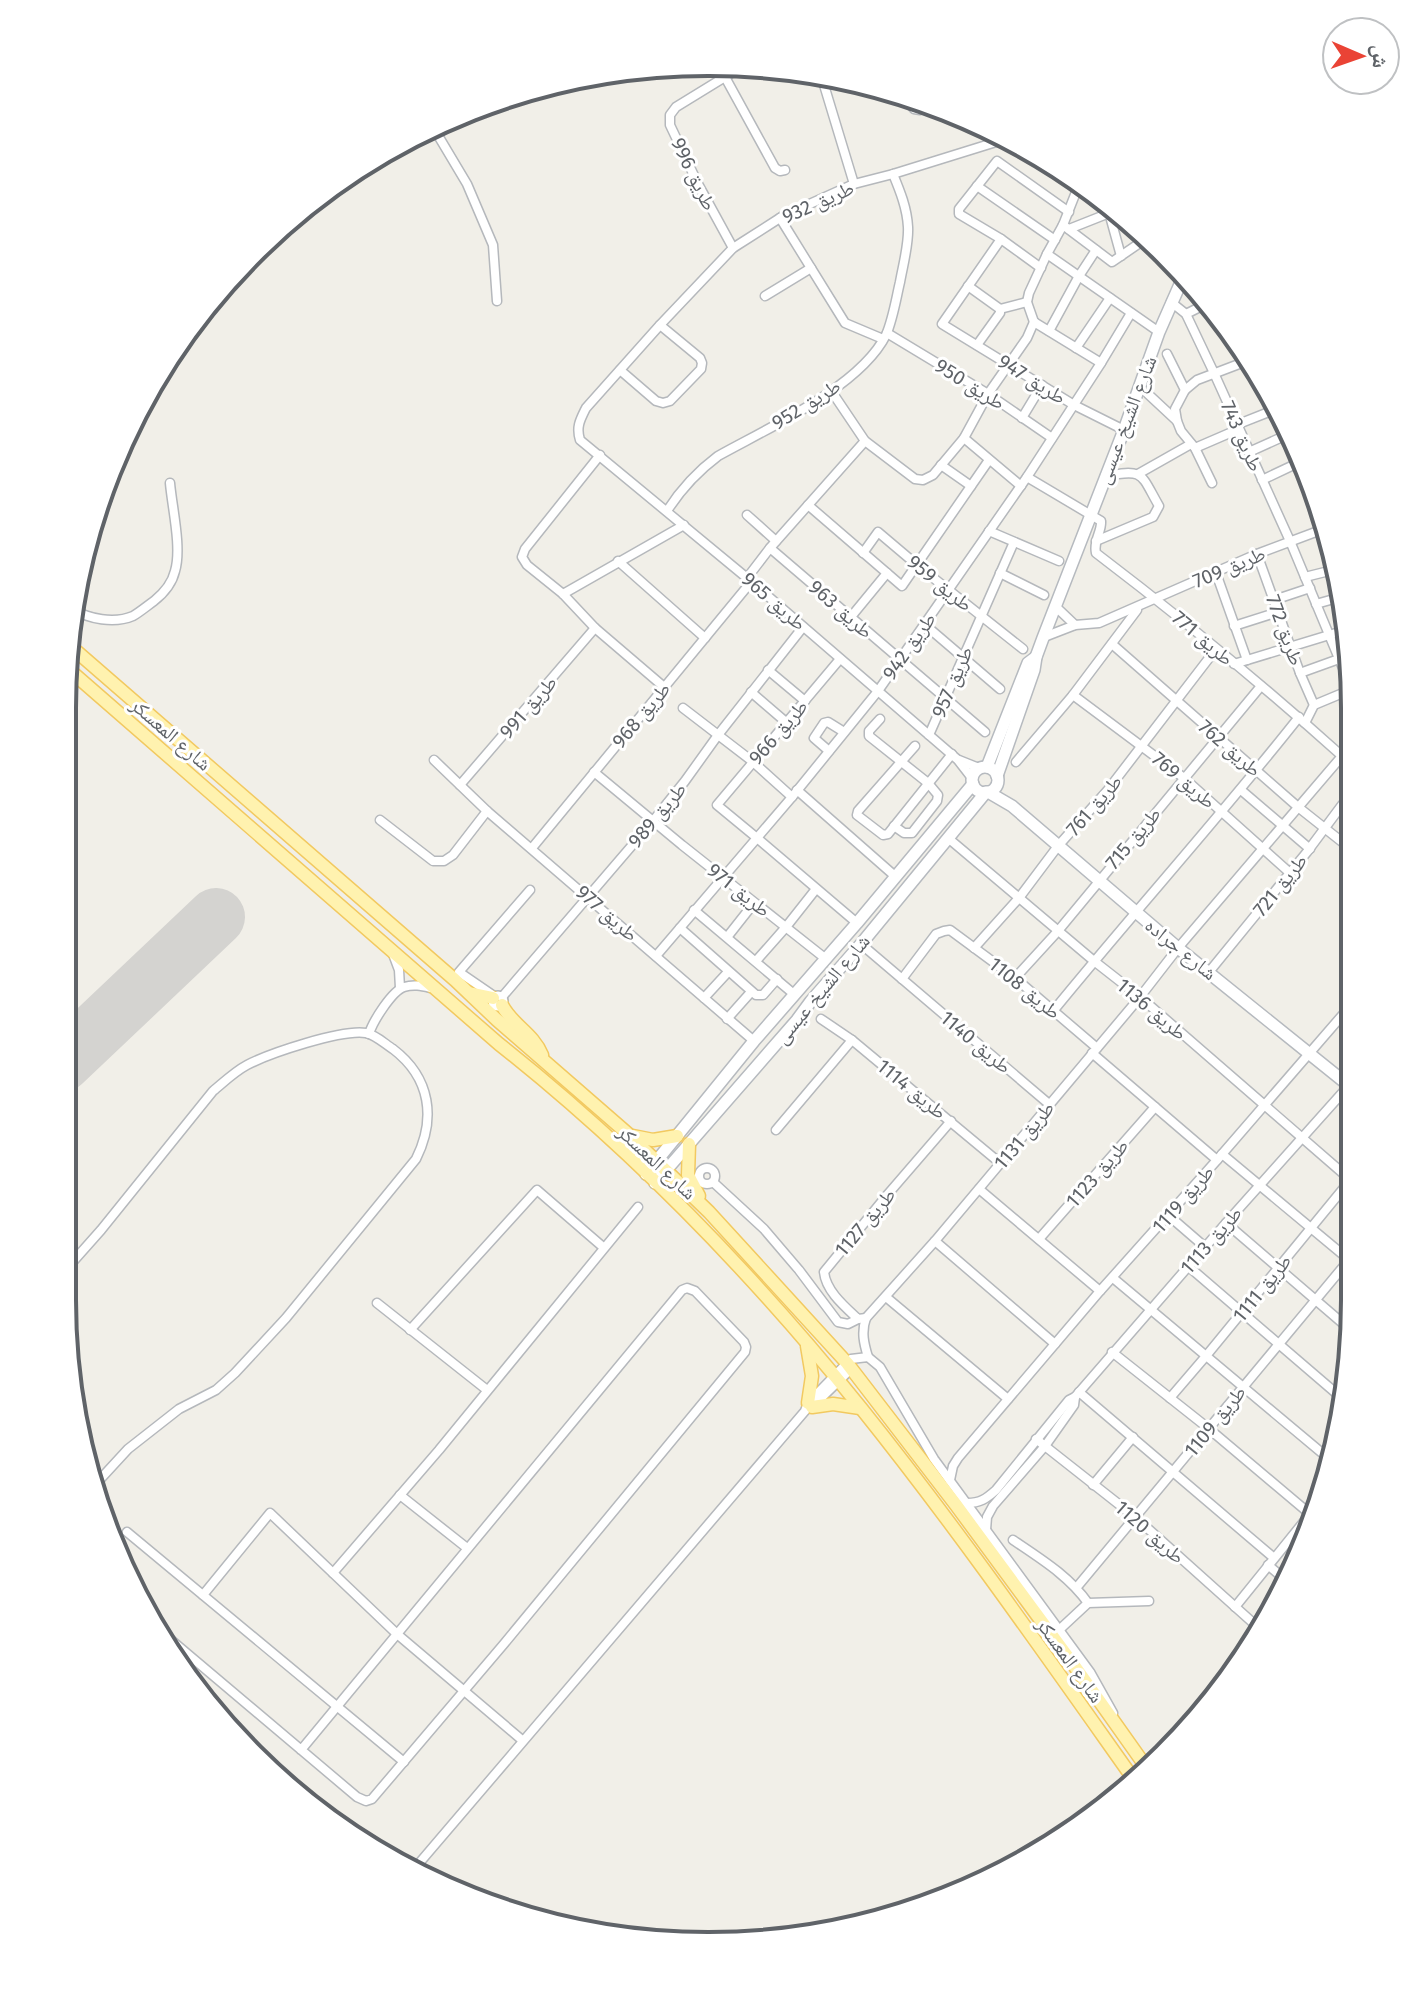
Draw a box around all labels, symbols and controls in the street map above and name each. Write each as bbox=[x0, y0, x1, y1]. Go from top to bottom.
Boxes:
north arrow bbox=[1321, 16, 1401, 96]
text: ش bbox=[1367, 45, 1394, 69]
street label: طريق 996 bbox=[666, 134, 722, 214]
street label: طريق 932 bbox=[778, 176, 858, 228]
street label: طريق 947 bbox=[994, 349, 1070, 409]
street label: شارع الشيخ عيسى bbox=[1090, 352, 1162, 488]
street label: طريق 950 bbox=[931, 353, 1009, 415]
street label: طريق 952 bbox=[767, 374, 845, 434]
street label: طريق 743 bbox=[1216, 397, 1268, 475]
street label: طريق 709 bbox=[1189, 541, 1269, 593]
street label: طريق 959 bbox=[903, 549, 977, 617]
street label: طريق 965 bbox=[737, 567, 811, 635]
street label: طريق 963 bbox=[804, 575, 878, 643]
street label: طريق 772 bbox=[1261, 591, 1309, 669]
street label: طريق 771 bbox=[1168, 606, 1238, 670]
street label: طريق 942 bbox=[877, 608, 941, 684]
street label: طريق 957 bbox=[926, 643, 978, 721]
street label: طريق 991 bbox=[494, 671, 562, 743]
street label: طريق 968 bbox=[607, 677, 675, 753]
street label: شارع المعسكر bbox=[124, 692, 216, 776]
street label: طريق 966 bbox=[743, 695, 813, 769]
street label: طريق 762 bbox=[1194, 714, 1266, 782]
street label: طريق 769 bbox=[1147, 747, 1221, 813]
street label: طريق 761 bbox=[1061, 770, 1127, 840]
street label: طريق 989 bbox=[623, 777, 691, 853]
street label: طريق 715 bbox=[1100, 802, 1166, 874]
street label: طريق 721 bbox=[1248, 849, 1312, 921]
street label: طريق 971 bbox=[703, 858, 775, 922]
street label: طريق 977 bbox=[571, 880, 643, 946]
street label: شارع جراده bbox=[1140, 913, 1222, 986]
street label: شارع الشيخ عيسى bbox=[769, 929, 876, 1049]
street label: طريق 1108 bbox=[984, 952, 1066, 1024]
street label: طريق 1136 bbox=[1112, 973, 1192, 1045]
street label: طريق 1140 bbox=[936, 1005, 1016, 1079]
street label: طريق 1114 bbox=[872, 1054, 952, 1124]
street label: طريق 1131 bbox=[989, 1096, 1059, 1174]
street label: شارع المعسكر bbox=[611, 1119, 702, 1205]
street label: طريق 1123 bbox=[1061, 1134, 1133, 1212]
street label: طريق 1119 bbox=[1147, 1160, 1219, 1238]
street label: طريق 1127 bbox=[829, 1183, 901, 1261]
street label: طريق 1113 bbox=[1175, 1201, 1247, 1279]
street label: طريق 1111 bbox=[1227, 1249, 1297, 1327]
street label: طريق 1109 bbox=[1179, 1381, 1251, 1461]
street label: طريق 1120 bbox=[1110, 1495, 1190, 1569]
street label: شارع المعسكر bbox=[1030, 1612, 1109, 1708]

